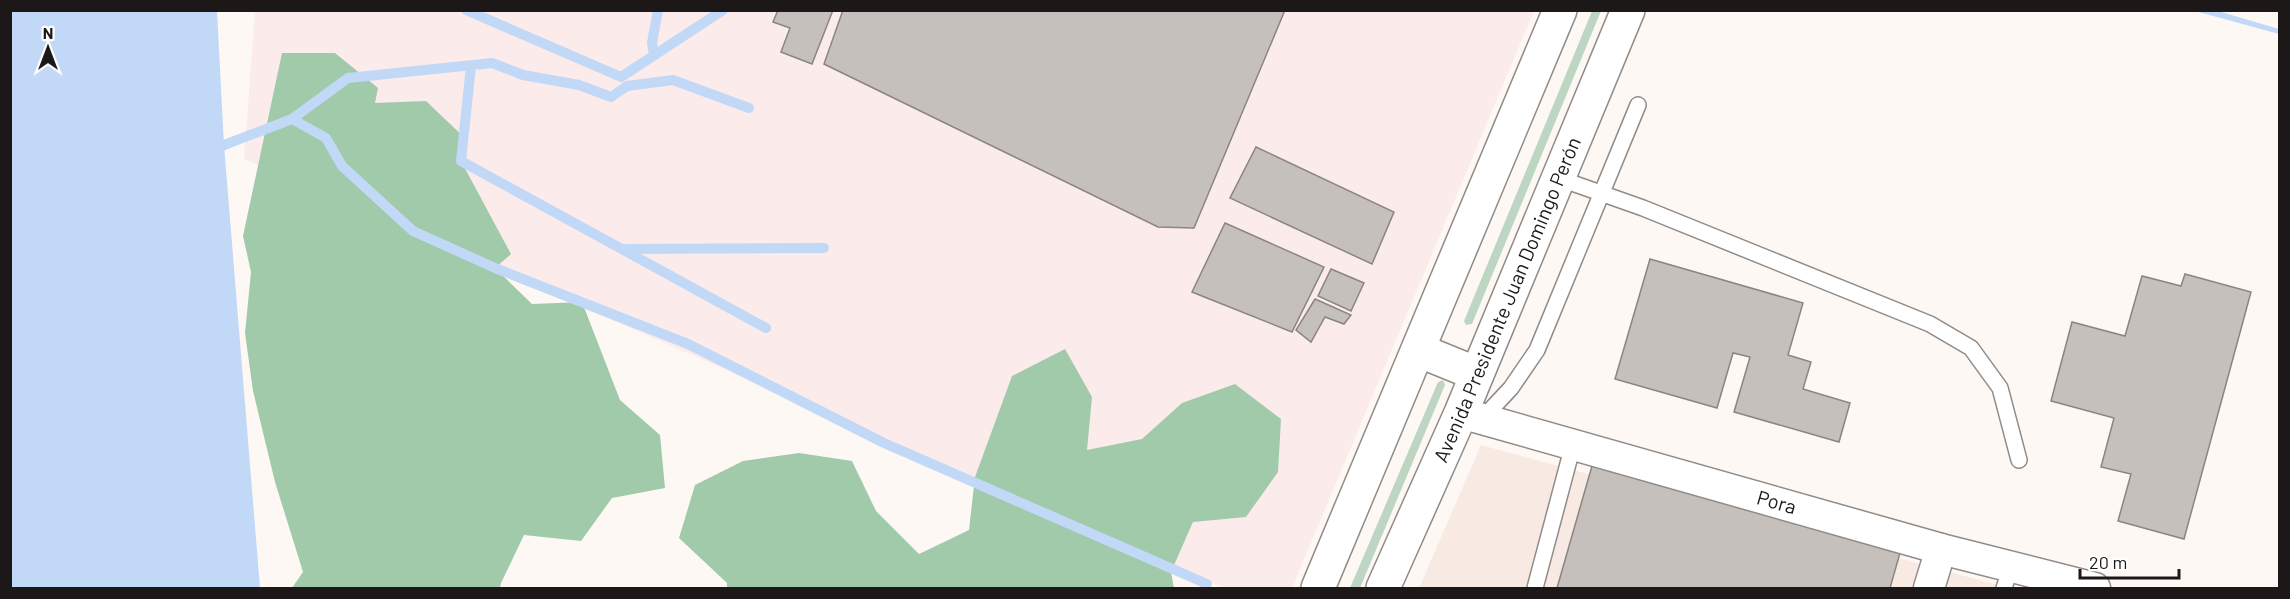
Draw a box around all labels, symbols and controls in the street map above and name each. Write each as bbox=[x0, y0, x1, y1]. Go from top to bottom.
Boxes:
north arrow bbox=[18, 18, 78, 78]
text: N bbox=[43, 23, 53, 42]
street label: Avenida Presidente Juan Domingo Perón bbox=[1428, 133, 1585, 466]
street label: Pora bbox=[1754, 484, 1799, 518]
scale bar bbox=[2080, 542, 2179, 580]
text: 20 m bbox=[2089, 551, 2127, 573]

